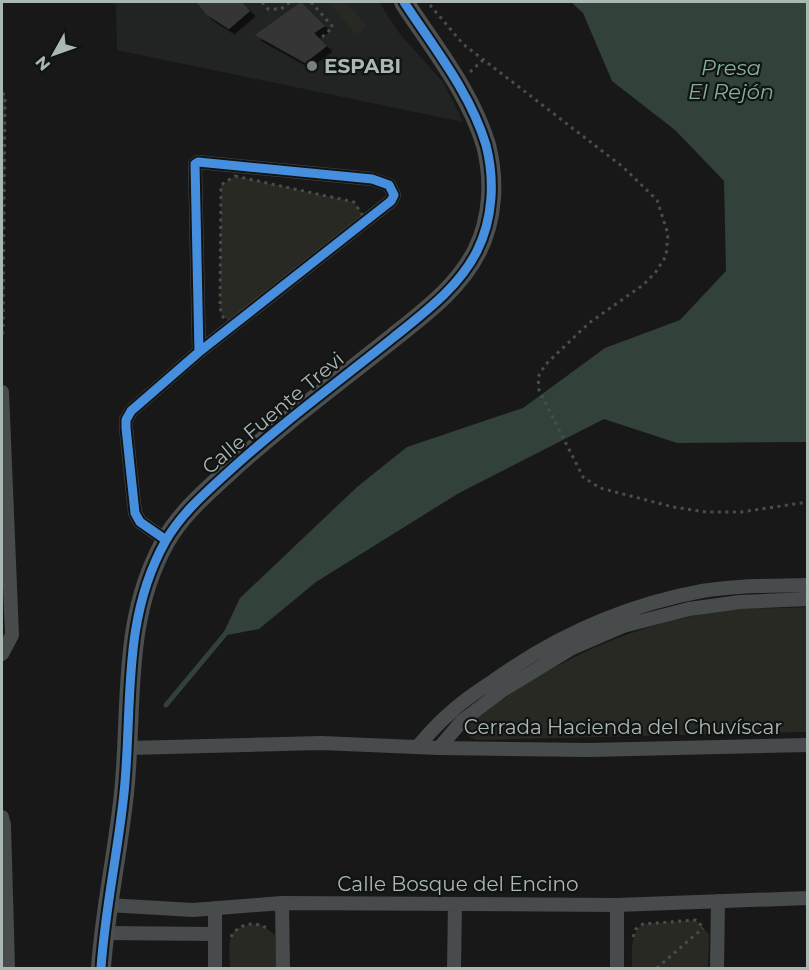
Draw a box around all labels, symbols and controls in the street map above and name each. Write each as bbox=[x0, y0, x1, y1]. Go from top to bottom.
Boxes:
north arrow bbox=[24, 24, 84, 84]
text: N bbox=[31, 52, 54, 74]
place label: ESPABI bbox=[324, 54, 401, 78]
water label: Presa El Rejón bbox=[688, 55, 774, 104]
marker: ESPABI bbox=[305, 59, 319, 73]
street label: Calle Fuente Trevi bbox=[197, 347, 349, 479]
street label: Cerrada Hacienda del Chuvíscar bbox=[464, 715, 782, 739]
street label: Calle Bosque del Encino bbox=[337, 872, 579, 896]

